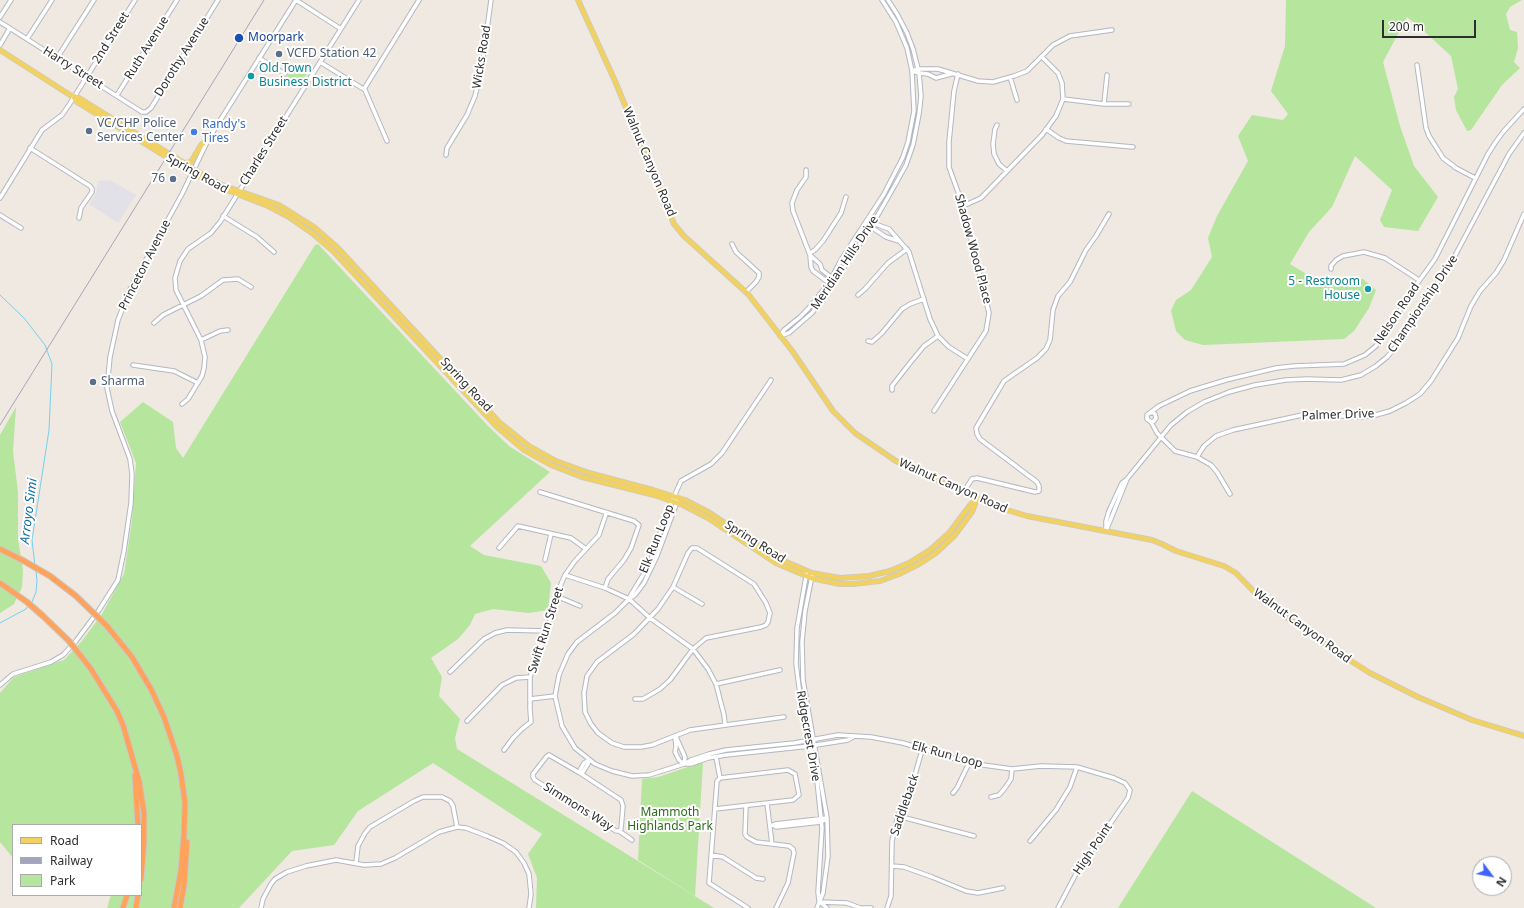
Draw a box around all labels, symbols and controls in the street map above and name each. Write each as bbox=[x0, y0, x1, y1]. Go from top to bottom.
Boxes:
street label: 2nd Street bbox=[89, 9, 133, 67]
scale bar bbox=[1384, 12, 1478, 38]
street label: Ruth Avenue bbox=[122, 14, 172, 82]
street label: Dorothy Avenue bbox=[152, 15, 212, 99]
text: 200 m bbox=[1389, 18, 1424, 35]
street label: Wicks Road bbox=[470, 24, 494, 90]
place label: Moorpark bbox=[248, 31, 304, 45]
marker: Moorpark bbox=[233, 32, 245, 44]
street label: Harry Street bbox=[40, 44, 106, 92]
place label: VCFD Station 42 bbox=[287, 47, 376, 61]
marker: VCFD Station 42 bbox=[274, 49, 284, 59]
place label: Old Town Business District bbox=[259, 62, 352, 90]
marker: Old Town Business District bbox=[246, 71, 256, 81]
street label: Walnut Canyon Road bbox=[619, 105, 679, 219]
street label: Charles Street bbox=[237, 114, 291, 188]
place label: VC/CHP Police Services Center bbox=[97, 117, 184, 145]
place label: Randy's Tires bbox=[202, 118, 246, 146]
marker: VC/CHP Police Services Center bbox=[84, 126, 94, 136]
marker: Randy's Tires bbox=[189, 127, 199, 137]
street label: Spring Road bbox=[163, 151, 231, 197]
place label: 76 bbox=[151, 172, 165, 186]
marker: 76 bbox=[168, 174, 178, 184]
street label: Shadow Wood Place bbox=[951, 192, 995, 306]
street label: Meridian Hills Drive bbox=[808, 213, 882, 313]
street label: Princeton Avenue bbox=[116, 217, 174, 313]
street label: Championship Drive bbox=[1385, 252, 1461, 356]
place label: 5 - Restroom House bbox=[1288, 275, 1360, 303]
street label: Nelson Road bbox=[1371, 280, 1423, 348]
marker: 5 - Restroom House bbox=[1363, 284, 1373, 294]
street label: Spring Road bbox=[437, 355, 495, 415]
place label: Sharma bbox=[101, 375, 145, 389]
marker: Sharma bbox=[88, 377, 98, 387]
street label: Palmer Drive bbox=[1301, 407, 1375, 423]
street label: Walnut Canyon Road bbox=[896, 456, 1010, 516]
water label: Arroyo Simi bbox=[17, 477, 41, 545]
street label: Elk Run Loop bbox=[637, 503, 677, 575]
street label: Spring Road bbox=[722, 518, 788, 566]
street label: Swift Run Street bbox=[525, 585, 567, 675]
street label: Walnut Canyon Road bbox=[1250, 586, 1354, 666]
street label: Ridgecrest Drive bbox=[793, 689, 823, 783]
street label: Elk Run Loop bbox=[910, 739, 984, 771]
street label: Saddleback bbox=[888, 772, 922, 838]
street label: Simmons Way bbox=[541, 780, 615, 834]
park label: Mammoth Highlands Park bbox=[627, 806, 713, 834]
street label: High Point bbox=[1070, 820, 1116, 878]
legend bbox=[12, 824, 142, 896]
text: Road bbox=[50, 832, 79, 849]
text: Railway bbox=[50, 852, 93, 869]
north arrow bbox=[1472, 856, 1512, 896]
text: Park bbox=[50, 872, 75, 889]
text: N bbox=[1493, 874, 1510, 890]

